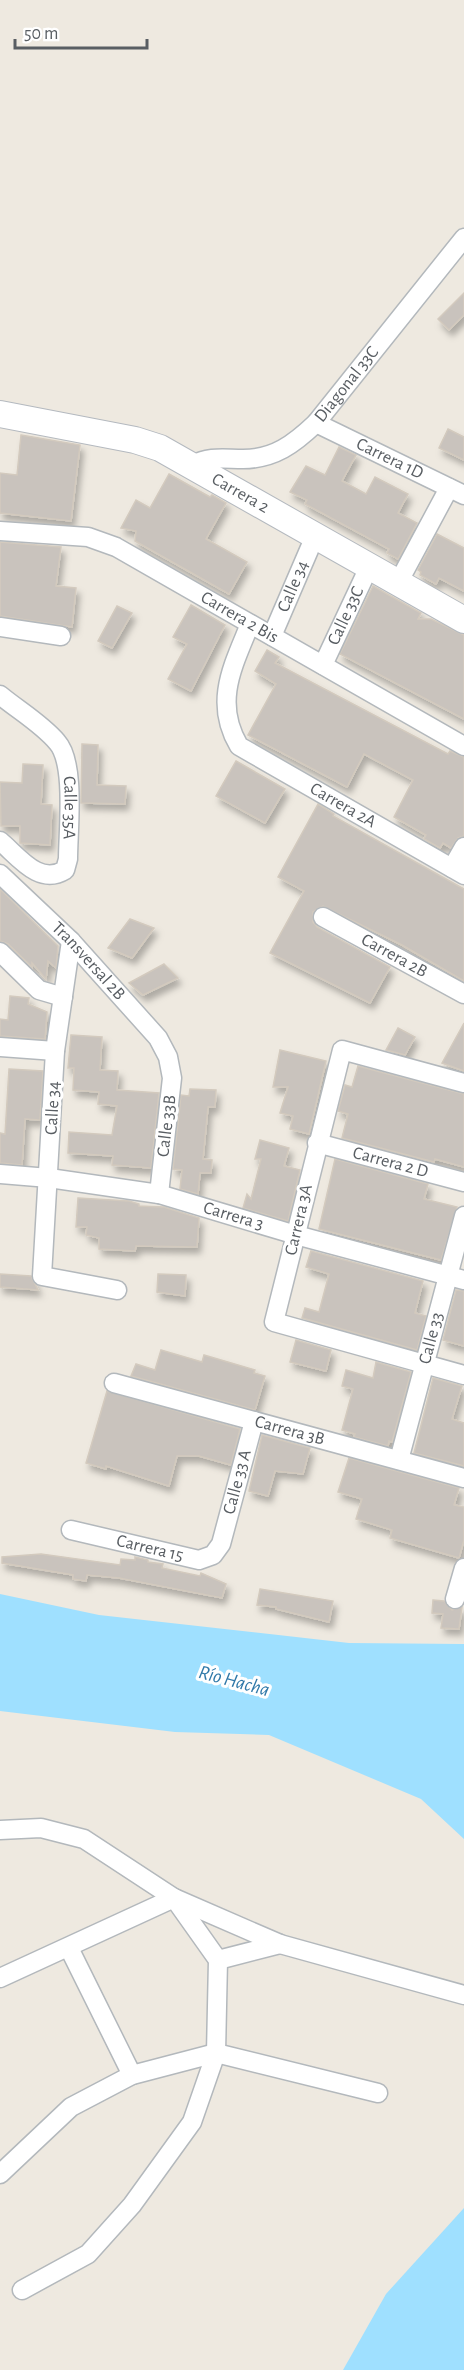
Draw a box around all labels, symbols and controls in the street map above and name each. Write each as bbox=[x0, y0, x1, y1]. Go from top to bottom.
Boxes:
scale bar bbox=[15, 12, 147, 50]
text: 50 m bbox=[24, 25, 58, 43]
street label: Diagonal 33C bbox=[311, 343, 382, 426]
street label: Carrera 1D bbox=[353, 435, 426, 483]
street label: Carrera 2 bbox=[209, 470, 272, 517]
street label: Calle 34 bbox=[274, 558, 312, 615]
street label: Calle 33C bbox=[325, 584, 367, 648]
street label: Carrera 2 Bis bbox=[197, 588, 281, 647]
street label: Calle 35A bbox=[59, 775, 79, 840]
street label: Carrera 2A bbox=[307, 780, 380, 832]
street label: Transversal 2B bbox=[48, 918, 128, 1004]
street label: Carrera 2B bbox=[358, 931, 430, 981]
street label: Calle 34 bbox=[43, 1080, 63, 1135]
street label: Calle 33B bbox=[154, 1094, 180, 1158]
street label: Carrera 2 D bbox=[351, 1144, 430, 1181]
street label: Carrera 3A bbox=[282, 1182, 316, 1257]
street label: Carrera 3 bbox=[201, 1199, 266, 1234]
street label: Calle 33 bbox=[416, 1310, 447, 1366]
street label: Carrera 3B bbox=[253, 1413, 327, 1449]
street label: Calle 33 A bbox=[220, 1447, 255, 1516]
street label: Carrera 15 bbox=[115, 1532, 185, 1565]
water label: Río Hacha bbox=[196, 1662, 272, 1700]

